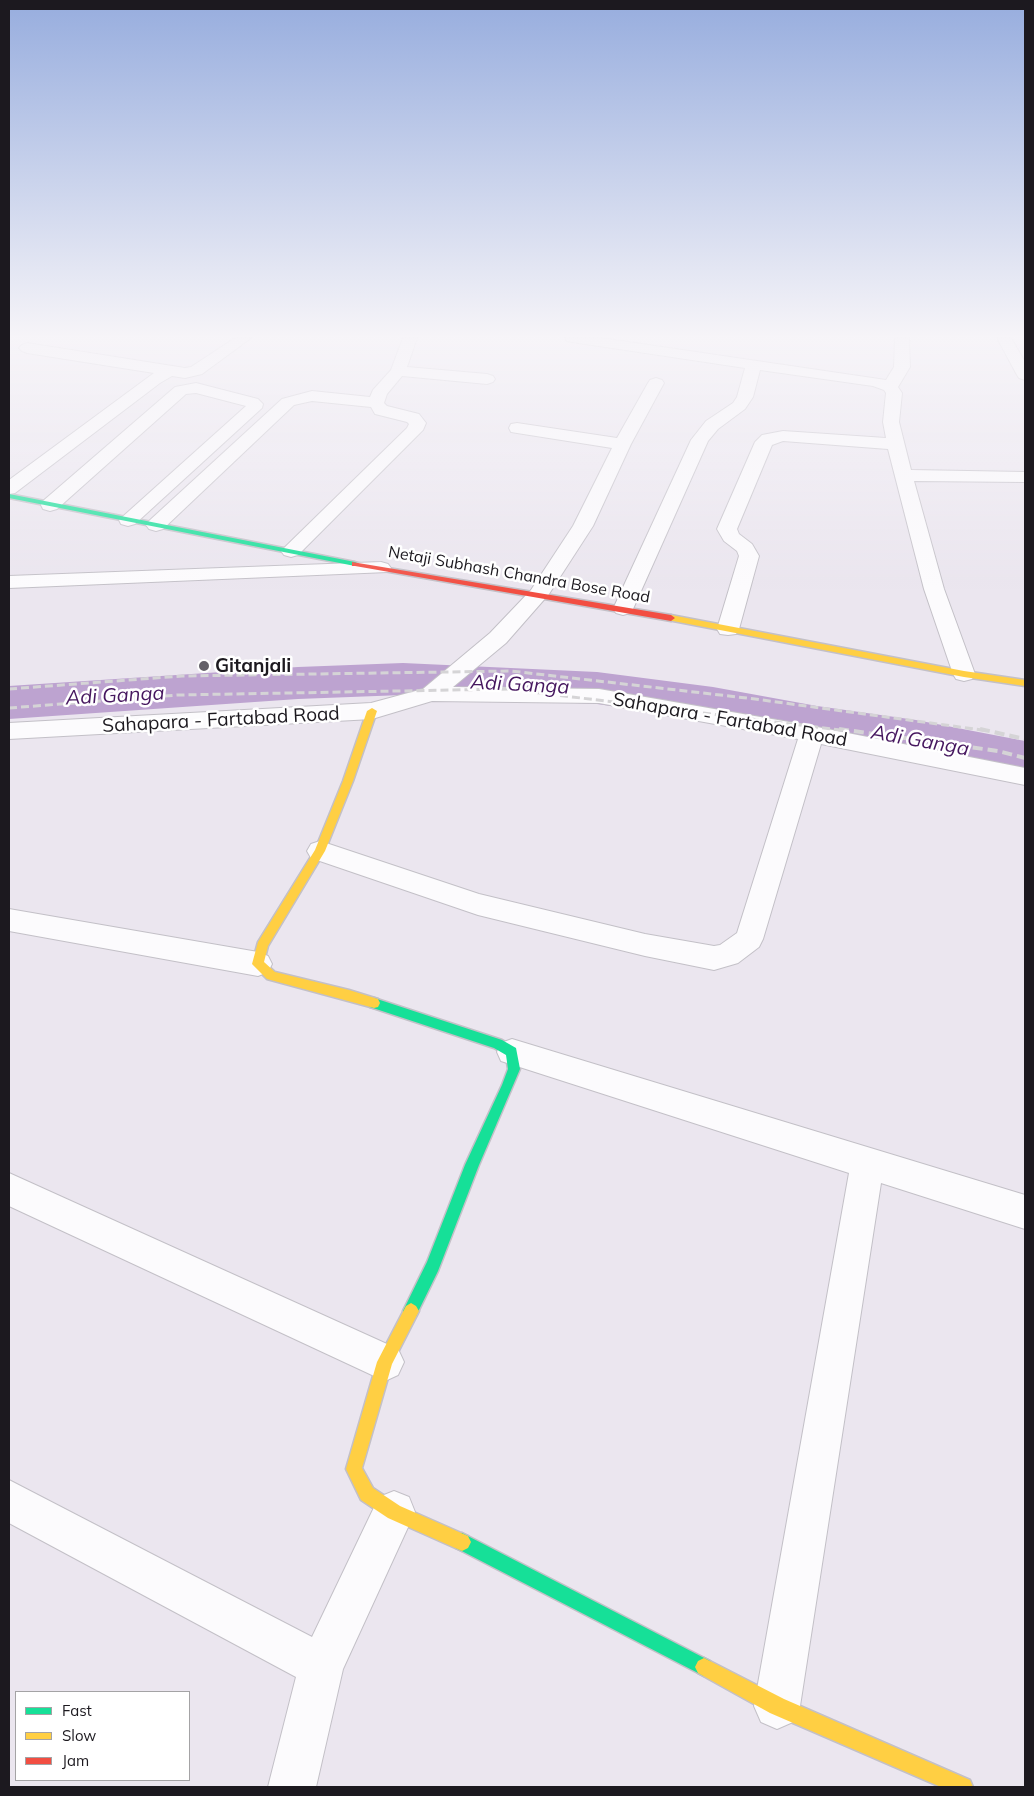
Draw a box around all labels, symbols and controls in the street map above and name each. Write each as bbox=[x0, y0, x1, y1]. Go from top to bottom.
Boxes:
street label: Netaji Subhash Chandra Bose Road bbox=[387, 543, 651, 607]
place label: Gitanjali bbox=[215, 655, 291, 677]
marker: Gitanjali bbox=[197, 659, 211, 673]
water label: Adi Ganga bbox=[470, 670, 570, 700]
water label: Adi Ganga bbox=[65, 681, 165, 711]
street label: Sahapara - Fartabad Road bbox=[611, 688, 849, 752]
street label: Sahapara - Fartabad Road bbox=[102, 702, 340, 738]
water label: Adi Ganga bbox=[869, 721, 971, 761]
legend bbox=[15, 1691, 190, 1781]
text: Fast bbox=[62, 1701, 92, 1720]
text: Slow bbox=[62, 1726, 96, 1745]
text: Jam bbox=[62, 1751, 89, 1770]

